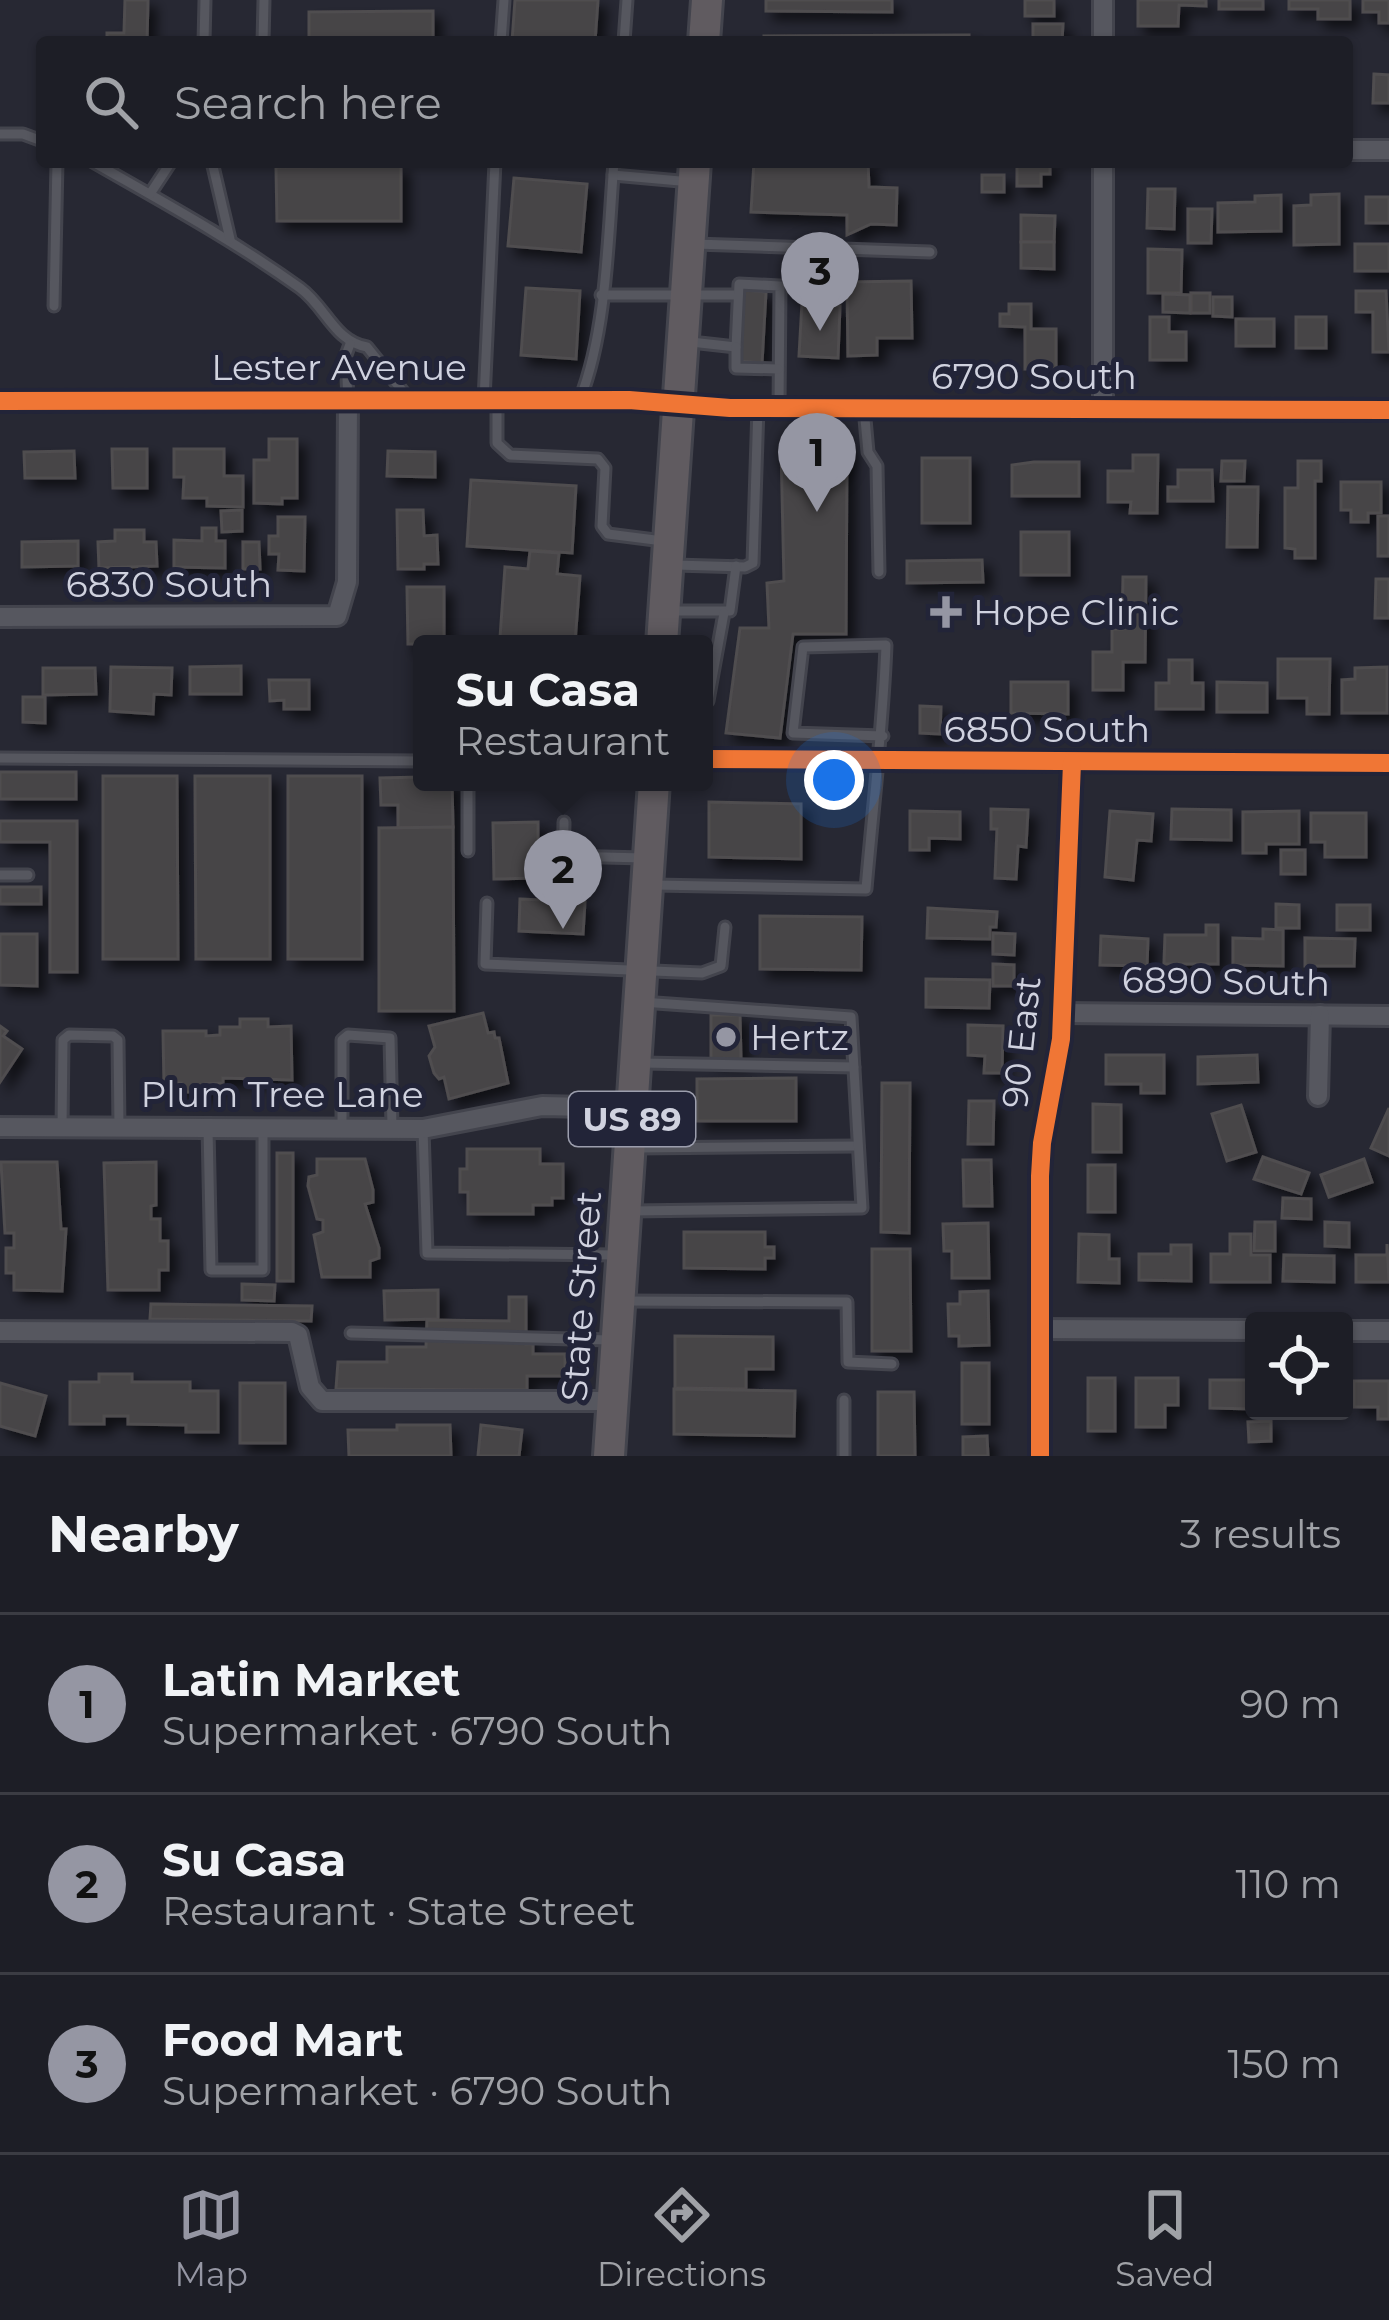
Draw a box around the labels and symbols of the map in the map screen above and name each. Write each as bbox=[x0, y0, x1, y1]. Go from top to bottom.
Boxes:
pin: 3 bbox=[781, 232, 859, 331]
street label: Lester Avenue bbox=[211, 345, 467, 389]
street label: 6790 South bbox=[931, 354, 1137, 398]
pin: 1 bbox=[778, 413, 856, 512]
street label: 6830 South bbox=[66, 562, 272, 606]
place label: Hope Clinic bbox=[973, 590, 1180, 634]
marker: Hope Clinic bbox=[930, 596, 962, 628]
street label: 6850 South bbox=[944, 707, 1150, 751]
your location bbox=[804, 750, 864, 810]
pin: 2 bbox=[524, 830, 602, 929]
street label: 6890 South bbox=[1122, 957, 1330, 1005]
street label: 90 East bbox=[992, 974, 1050, 1110]
place label: Hertz bbox=[750, 1015, 849, 1059]
marker: Hertz bbox=[713, 1024, 739, 1050]
street label: Plum Tree Lane bbox=[141, 1072, 423, 1116]
road number: US 89 bbox=[569, 1092, 695, 1146]
street label: State Street bbox=[552, 1189, 610, 1403]

